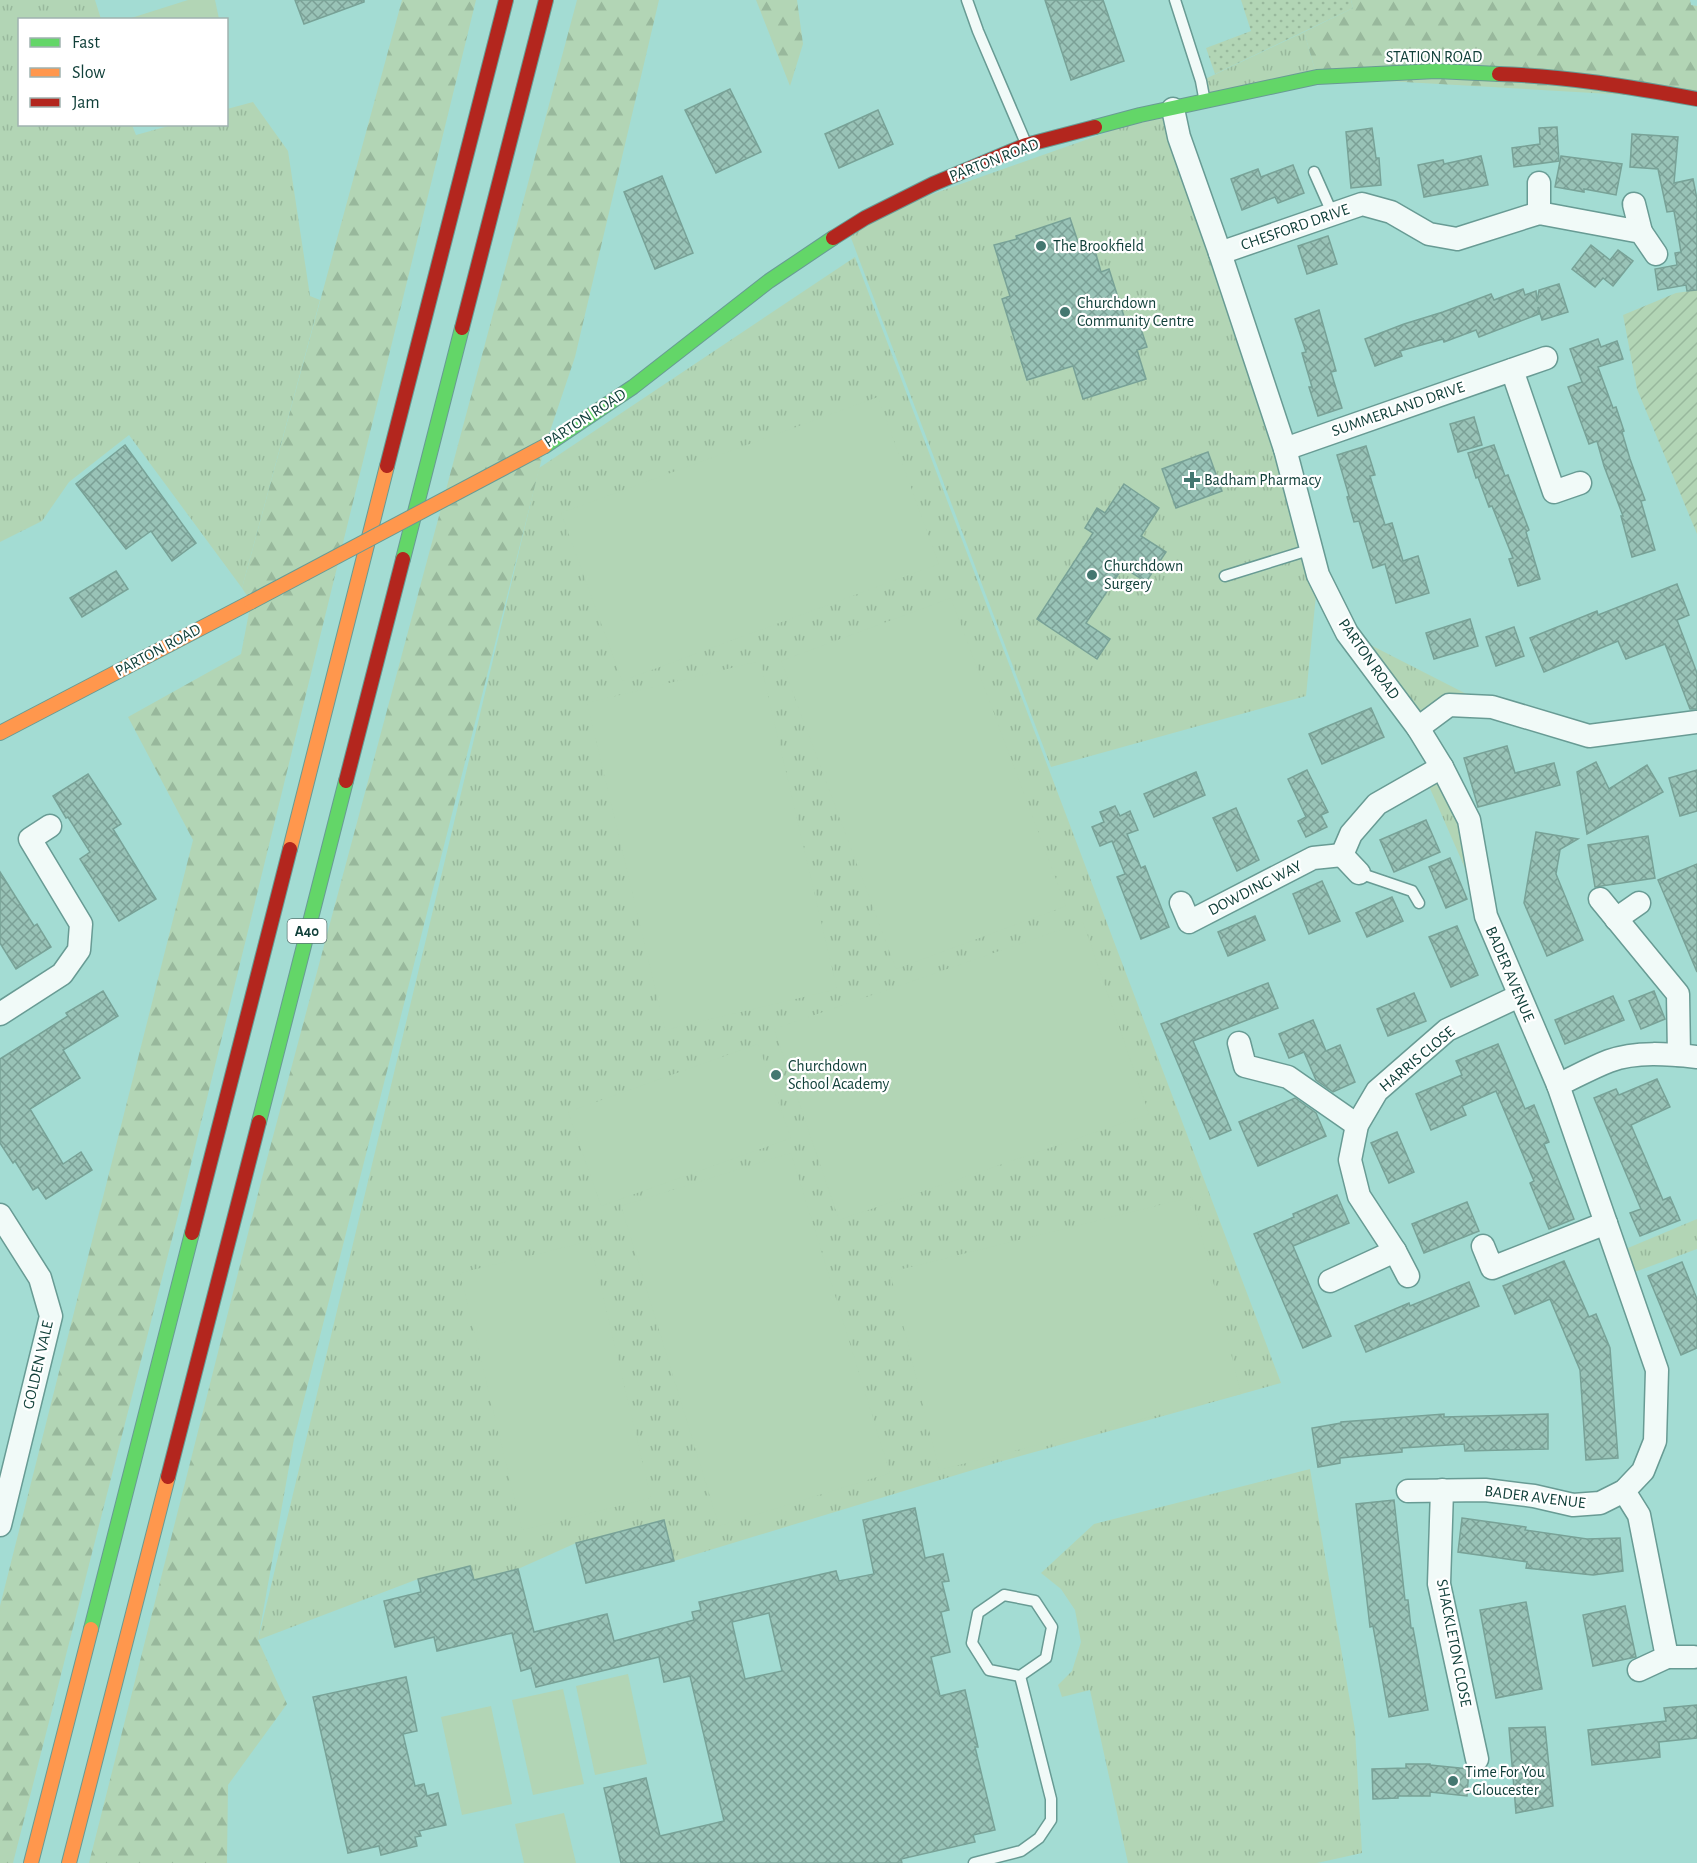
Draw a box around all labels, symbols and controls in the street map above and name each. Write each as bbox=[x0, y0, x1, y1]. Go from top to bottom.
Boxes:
legend bbox=[18, 18, 228, 126]
text: Fast bbox=[72, 34, 100, 52]
street label: STATION ROAD bbox=[1386, 49, 1482, 65]
text: Slow bbox=[72, 64, 105, 82]
text: Jam bbox=[72, 94, 100, 112]
street label: PARTON ROAD bbox=[947, 136, 1041, 184]
street label: CHESFORD DRIVE bbox=[1239, 201, 1352, 253]
place label: The Brookfield bbox=[1053, 238, 1144, 254]
marker: The Brookfield bbox=[1034, 239, 1048, 253]
place label: Churchdown Community Centre bbox=[1077, 295, 1194, 330]
marker: Churchdown Community Centre bbox=[1058, 305, 1072, 319]
street label: SUMMERLAND DRIVE bbox=[1330, 379, 1467, 439]
street label: PARTON ROAD bbox=[541, 386, 629, 450]
place label: Badham Pharmacy bbox=[1204, 472, 1322, 489]
marker: Badham Pharmacy bbox=[1185, 473, 1199, 487]
place label: Churchdown Surgery bbox=[1104, 558, 1183, 593]
marker: Churchdown Surgery bbox=[1085, 568, 1099, 582]
street label: PARTON ROAD bbox=[1335, 616, 1403, 702]
street label: PARTON ROAD bbox=[113, 621, 203, 679]
street label: DOWDING WAY bbox=[1206, 857, 1305, 918]
road number: A40 bbox=[288, 919, 326, 943]
street label: BADER AVENUE bbox=[1483, 924, 1537, 1024]
street label: HARRIS CLOSE bbox=[1377, 1023, 1458, 1095]
place label: Churchdown School Academy bbox=[788, 1058, 890, 1093]
marker: Churchdown School Academy bbox=[769, 1068, 783, 1082]
street label: GOLDEN VALE bbox=[20, 1319, 56, 1411]
street label: BADER AVENUE bbox=[1484, 1483, 1587, 1511]
street label: SHACKLETON CLOSE bbox=[1434, 1578, 1474, 1708]
place label: Time For You - Gloucester bbox=[1465, 1764, 1545, 1798]
marker: Time For You - Gloucester bbox=[1446, 1774, 1460, 1788]

